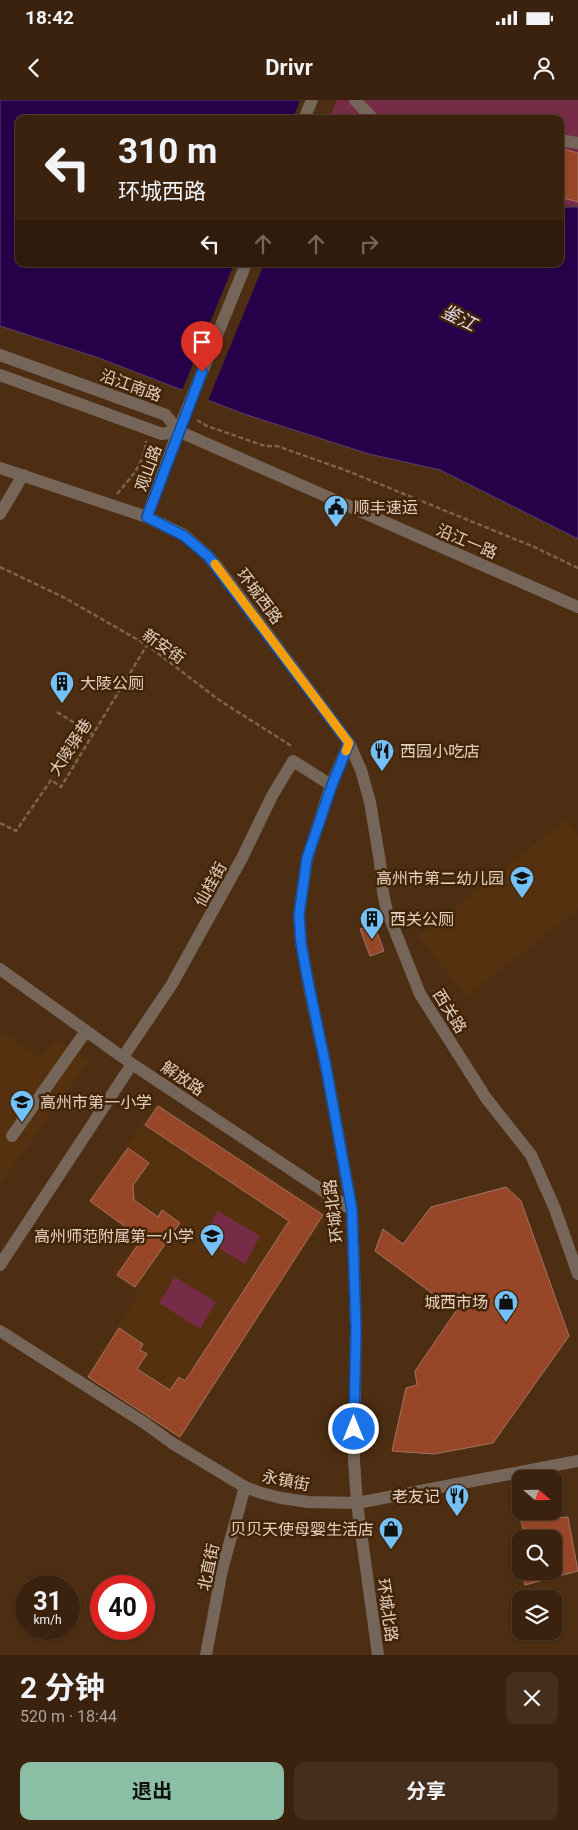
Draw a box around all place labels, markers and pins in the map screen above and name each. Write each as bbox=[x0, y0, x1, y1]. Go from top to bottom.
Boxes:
pin bbox=[181, 321, 223, 372]
public building icon: 顺丰速运 bbox=[323, 494, 349, 528]
place label: 顺丰速运 bbox=[354, 498, 418, 517]
building icon: 大陵公厕 bbox=[49, 670, 75, 704]
place label: 大陵公厕 bbox=[80, 674, 144, 693]
restaurant icon: 西园小吃店 bbox=[369, 738, 395, 772]
place label: 西园小吃店 bbox=[400, 742, 480, 761]
school or university icon: 高州市第二幼儿园 bbox=[509, 865, 535, 899]
place label: 高州市第二幼儿园 bbox=[376, 869, 504, 888]
building icon: 西关公厕 bbox=[359, 906, 385, 940]
place label: 西关公厕 bbox=[390, 910, 454, 929]
school or university icon: 高州市第一小学 bbox=[9, 1089, 35, 1123]
place label: 高州市第一小学 bbox=[40, 1093, 152, 1112]
school or university icon: 高州师范附属第一小学 bbox=[199, 1223, 225, 1257]
place label: 高州师范附属第一小学 bbox=[34, 1227, 194, 1246]
shop icon: 城西市场 bbox=[493, 1289, 519, 1323]
place label: 城西市场 bbox=[424, 1293, 488, 1312]
restaurant icon: 老友记 bbox=[444, 1483, 470, 1517]
place label: 老友记 bbox=[392, 1487, 440, 1506]
shop icon: 贝贝天使母婴生活店 bbox=[378, 1516, 404, 1550]
place label: 贝贝天使母婴生活店 bbox=[230, 1520, 374, 1539]

